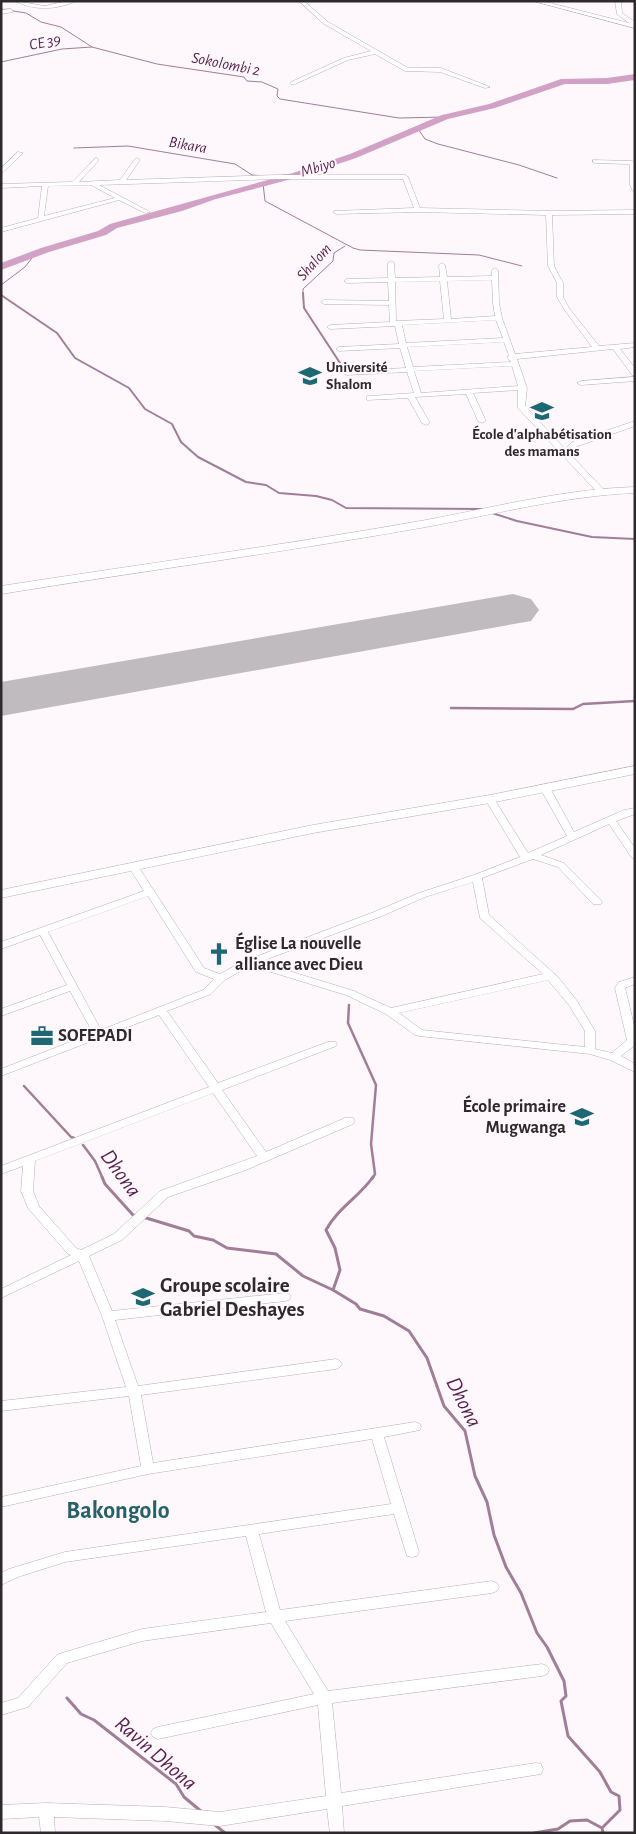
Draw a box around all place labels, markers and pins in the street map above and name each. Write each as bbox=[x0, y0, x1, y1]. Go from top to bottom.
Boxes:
place label: Université Shalom bbox=[326, 360, 388, 392]
school or university icon: Université Shalom bbox=[297, 363, 323, 389]
school or university icon: École d'alphabétisation des mamans bbox=[529, 398, 555, 424]
place label: École d'alphabétisation des mamans bbox=[472, 425, 612, 459]
place label: Église La nouvelle alliance avec Dieu bbox=[235, 932, 363, 974]
church icon: Église La nouvelle alliance avec Dieu bbox=[206, 941, 232, 967]
office icon: SOFEPADI bbox=[29, 1023, 55, 1049]
place label: SOFEPADI bbox=[58, 1027, 133, 1045]
place label: École primaire Mugwanga bbox=[463, 1095, 566, 1137]
school or university icon: École primaire Mugwanga bbox=[569, 1104, 595, 1130]
place label: Groupe scolaire Gabriel Deshayes bbox=[160, 1275, 305, 1320]
school or university icon: Groupe scolaire Gabriel Deshayes bbox=[130, 1284, 156, 1310]

